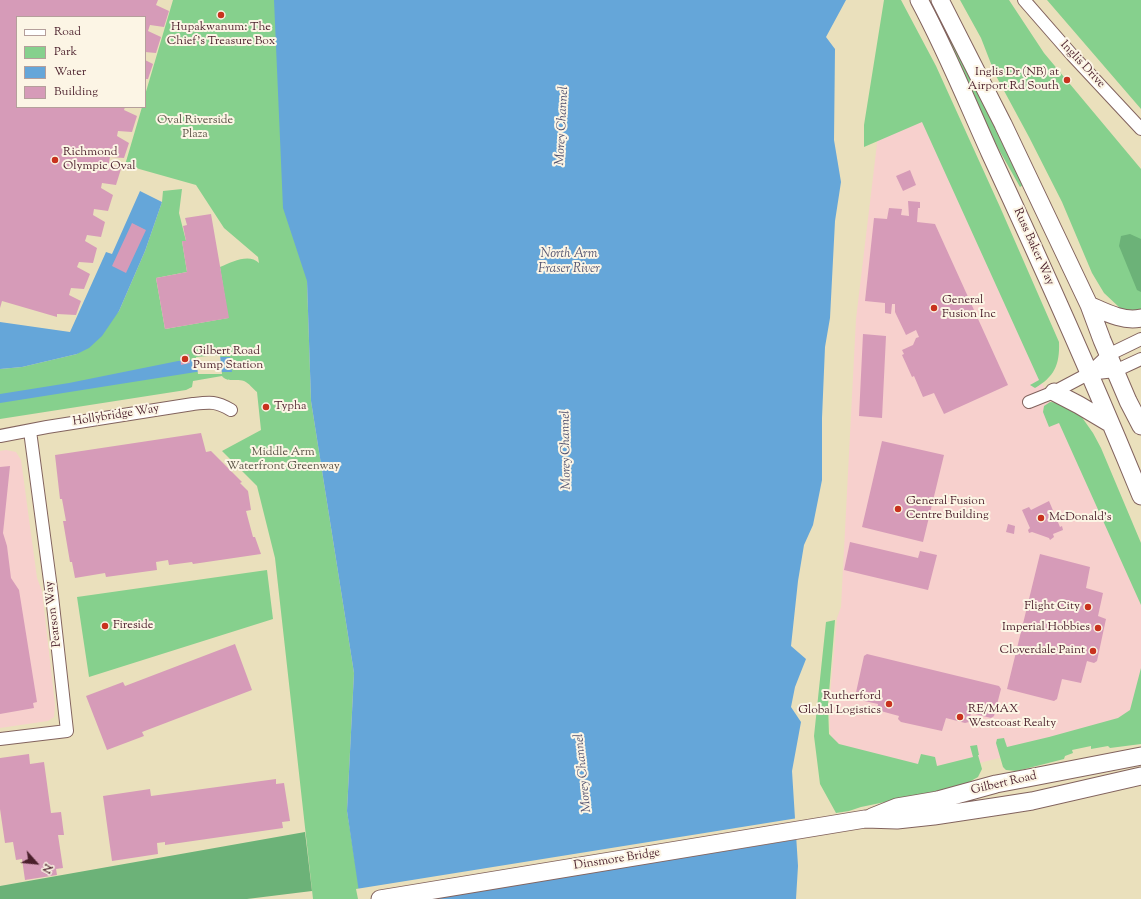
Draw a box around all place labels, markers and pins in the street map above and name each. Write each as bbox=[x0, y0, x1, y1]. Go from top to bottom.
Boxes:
marker: Hupakwanum: The Chief's Treasure Box bbox=[216, 10, 226, 20]
place label: Hupakwanum: The Chief's Treasure Box bbox=[167, 21, 275, 49]
place label: Inglis Dr (NB) at Airport Rd South bbox=[968, 66, 1059, 94]
marker: Inglis Dr (NB) at Airport Rd South bbox=[1062, 75, 1072, 85]
place label: Richmond Olympic Oval bbox=[63, 146, 136, 174]
marker: Richmond Olympic Oval bbox=[50, 155, 60, 165]
place label: General Fusion Inc bbox=[942, 294, 996, 322]
marker: General Fusion Inc bbox=[929, 303, 939, 313]
place label: Gilbert Road Pump Station bbox=[193, 345, 263, 373]
marker: Gilbert Road Pump Station bbox=[180, 354, 190, 364]
place label: Typha bbox=[274, 400, 307, 414]
marker: Typha bbox=[261, 402, 271, 412]
place label: General Fusion Centre Building bbox=[906, 495, 989, 523]
marker: General Fusion Centre Building bbox=[893, 504, 903, 514]
place label: McDonald's bbox=[1049, 511, 1111, 525]
marker: McDonald's bbox=[1036, 513, 1046, 523]
place label: Flight City bbox=[1024, 600, 1080, 614]
marker: Flight City bbox=[1083, 602, 1093, 612]
place label: Fireside bbox=[113, 619, 153, 633]
marker: Fireside bbox=[100, 621, 110, 631]
place label: Imperial Hobbies bbox=[1002, 621, 1090, 635]
marker: Imperial Hobbies bbox=[1093, 623, 1103, 633]
place label: Cloverdale Paint bbox=[1000, 644, 1085, 658]
marker: Cloverdale Paint bbox=[1088, 646, 1098, 656]
place label: Rutherford Global Logistics bbox=[798, 690, 881, 718]
marker: Rutherford Global Logistics bbox=[884, 699, 894, 709]
place label: RE/MAX Westcoast Realty bbox=[968, 703, 1056, 731]
marker: RE/MAX Westcoast Realty bbox=[955, 712, 965, 722]

